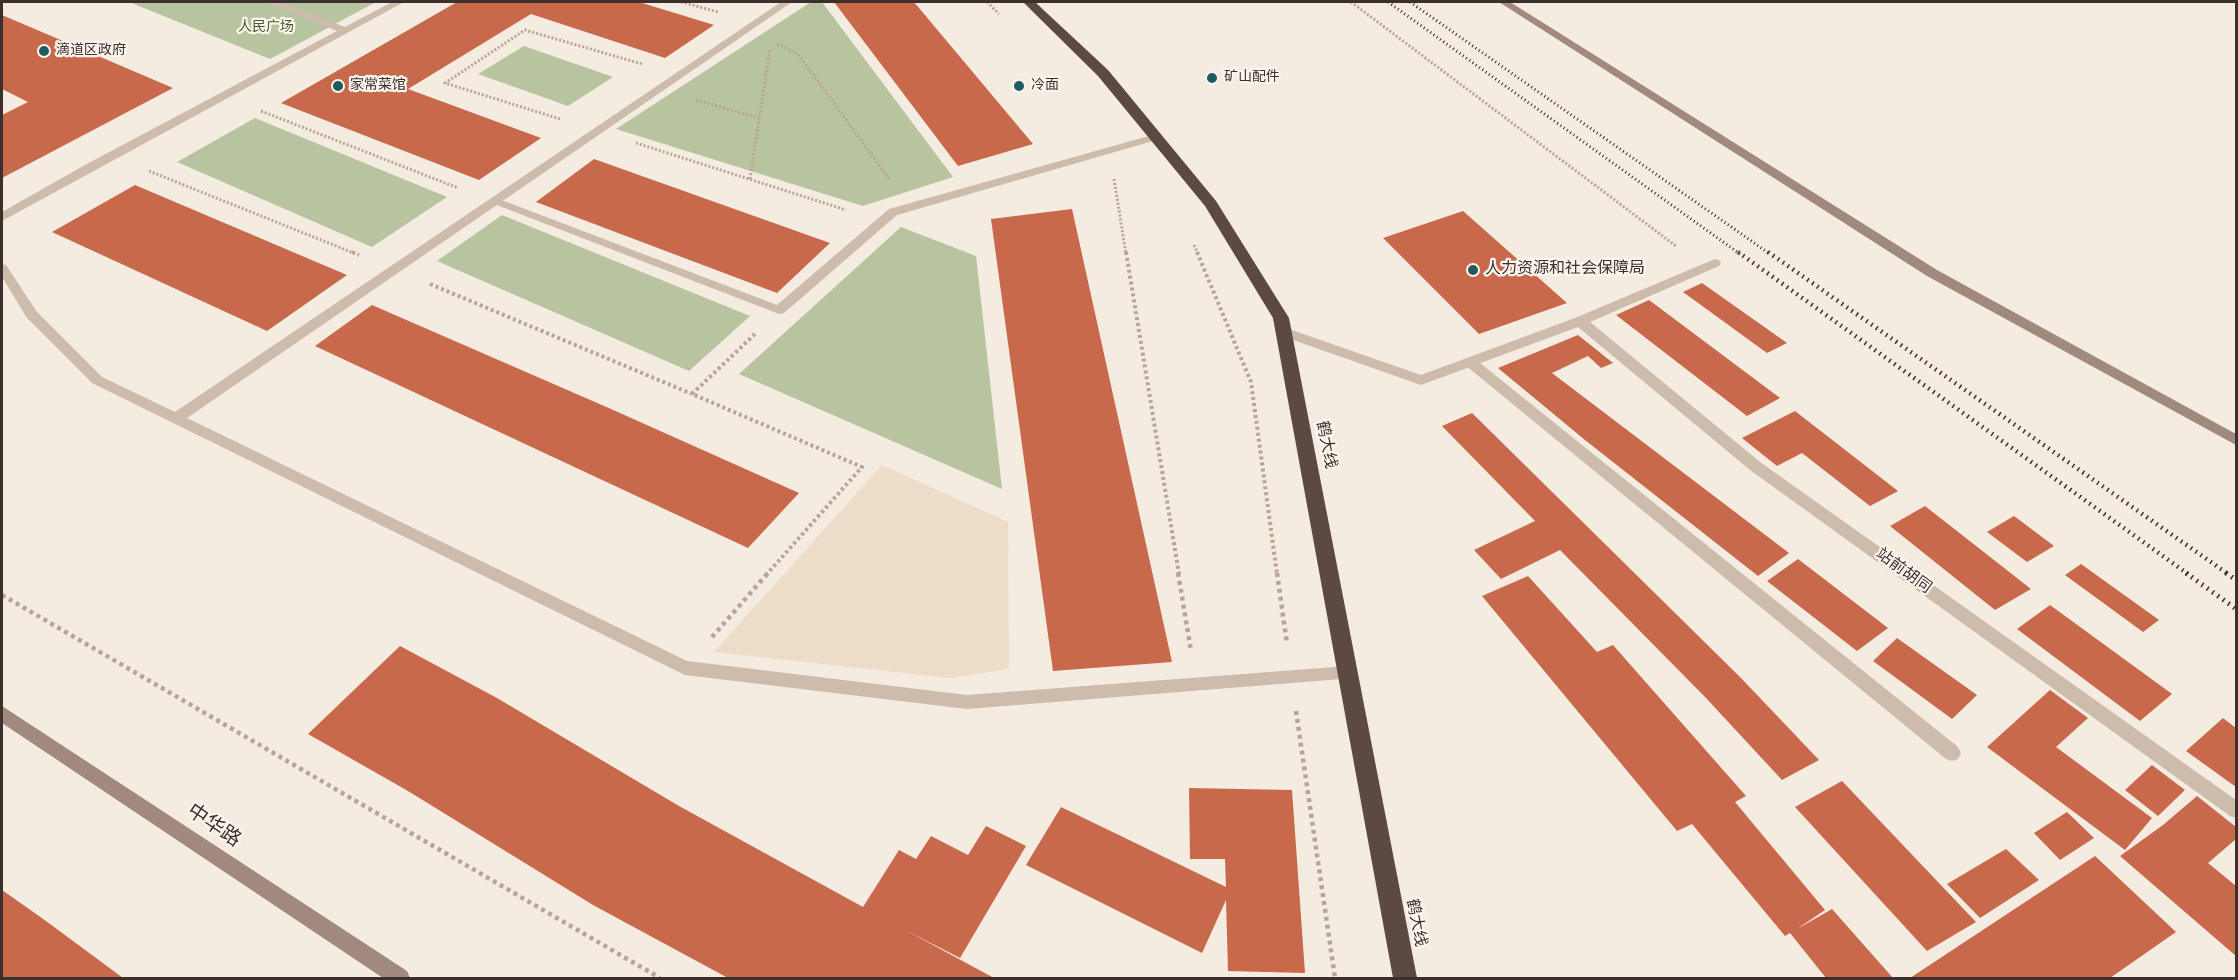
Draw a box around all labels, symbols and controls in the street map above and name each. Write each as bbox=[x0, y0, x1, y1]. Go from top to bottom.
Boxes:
park label: 人民广场 bbox=[238, 20, 294, 36]
place label: 滴道区政府 bbox=[56, 43, 126, 59]
marker: 滴道区政府 bbox=[37, 44, 51, 58]
place label: 矿山配件 bbox=[1224, 70, 1280, 86]
marker: 矿山配件 bbox=[1205, 71, 1219, 85]
place label: 家常菜馆 bbox=[350, 78, 406, 94]
place label: 冷面 bbox=[1031, 78, 1059, 94]
marker: 家常菜馆 bbox=[331, 79, 345, 93]
marker: 冷面 bbox=[1012, 79, 1026, 93]
place label: 人力资源和社会保障局 bbox=[1485, 260, 1645, 280]
marker: 人力资源和社会保障局 bbox=[1466, 263, 1480, 277]
street label: 鹤大线 bbox=[1311, 420, 1339, 470]
street label: 站前胡同 bbox=[1871, 545, 1935, 599]
street label: 中华路 bbox=[181, 800, 245, 854]
street label: 鹤大线 bbox=[1401, 898, 1429, 948]

